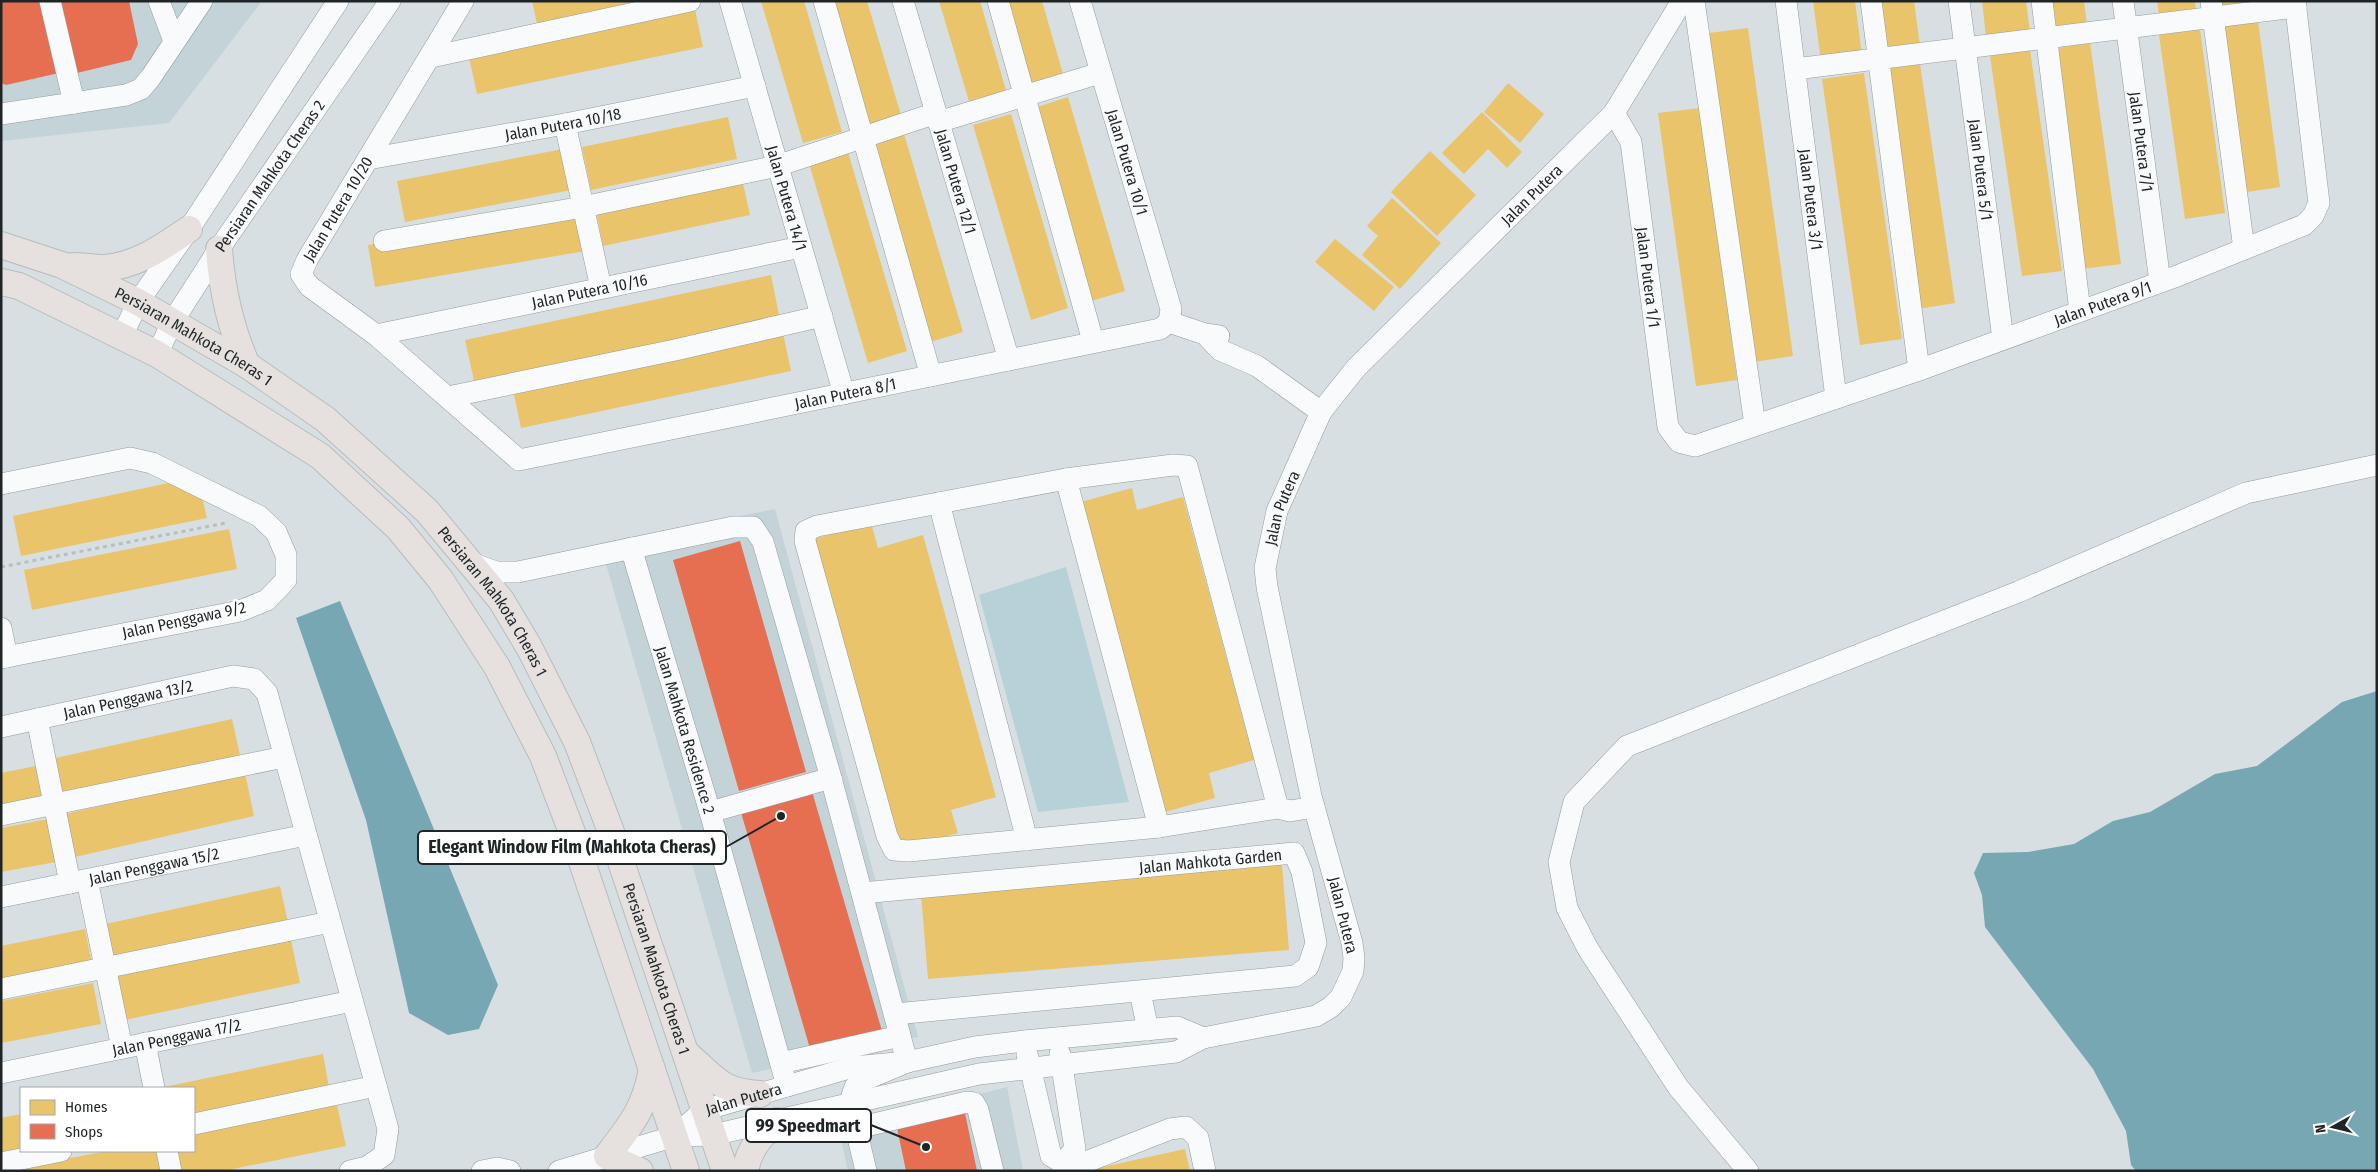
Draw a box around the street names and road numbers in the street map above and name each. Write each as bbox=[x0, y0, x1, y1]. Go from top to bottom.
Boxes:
street label: Jalan Putera 7/1 bbox=[2126, 91, 2158, 193]
street label: Persiaran Mahkota Cheras 2 bbox=[211, 96, 328, 255]
street label: Jalan Putera 10/18 bbox=[503, 104, 622, 144]
street label: Jalan Putera 10/1 bbox=[1103, 107, 1152, 217]
street label: Jalan Putera 5/1 bbox=[1965, 118, 1997, 221]
street label: Jalan Putera 12/1 bbox=[932, 127, 981, 236]
street label: Jalan Putera 14/1 bbox=[763, 143, 811, 253]
street label: Jalan Putera 3/1 bbox=[1795, 148, 1827, 251]
street label: Jalan Putera 10/20 bbox=[299, 153, 377, 265]
street label: Jalan Putera bbox=[1497, 160, 1566, 229]
street label: Jalan Putera 1/1 bbox=[1633, 226, 1664, 329]
street label: Jalan Putera 10/16 bbox=[530, 270, 649, 312]
street label: Jalan Putera 9/1 bbox=[2051, 277, 2154, 330]
street label: Persiaran Mahkota Cheras 1 bbox=[112, 283, 276, 389]
street label: Jalan Putera 8/1 bbox=[793, 374, 898, 413]
street label: Jalan Putera bbox=[1260, 467, 1303, 547]
street label: Persiaran Mahkota Cheras 1 bbox=[434, 522, 552, 679]
street label: Jalan Penggawa 9/2 bbox=[120, 598, 248, 642]
street label: Jalan Mahkota Residence 2 bbox=[651, 644, 719, 816]
street label: Jalan Penggawa 13/2 bbox=[61, 676, 194, 723]
street label: Jalan Penggawa 15/2 bbox=[87, 843, 220, 888]
street label: Jalan Mahkota Garden bbox=[1138, 845, 1283, 877]
street label: Jalan Putera bbox=[1324, 875, 1362, 955]
street label: Persiaran Mahkota Cheras 1 bbox=[619, 881, 694, 1056]
street label: Jalan Penggawa 17/2 bbox=[110, 1015, 242, 1059]
street label: Jalan Putera bbox=[703, 1079, 784, 1119]

